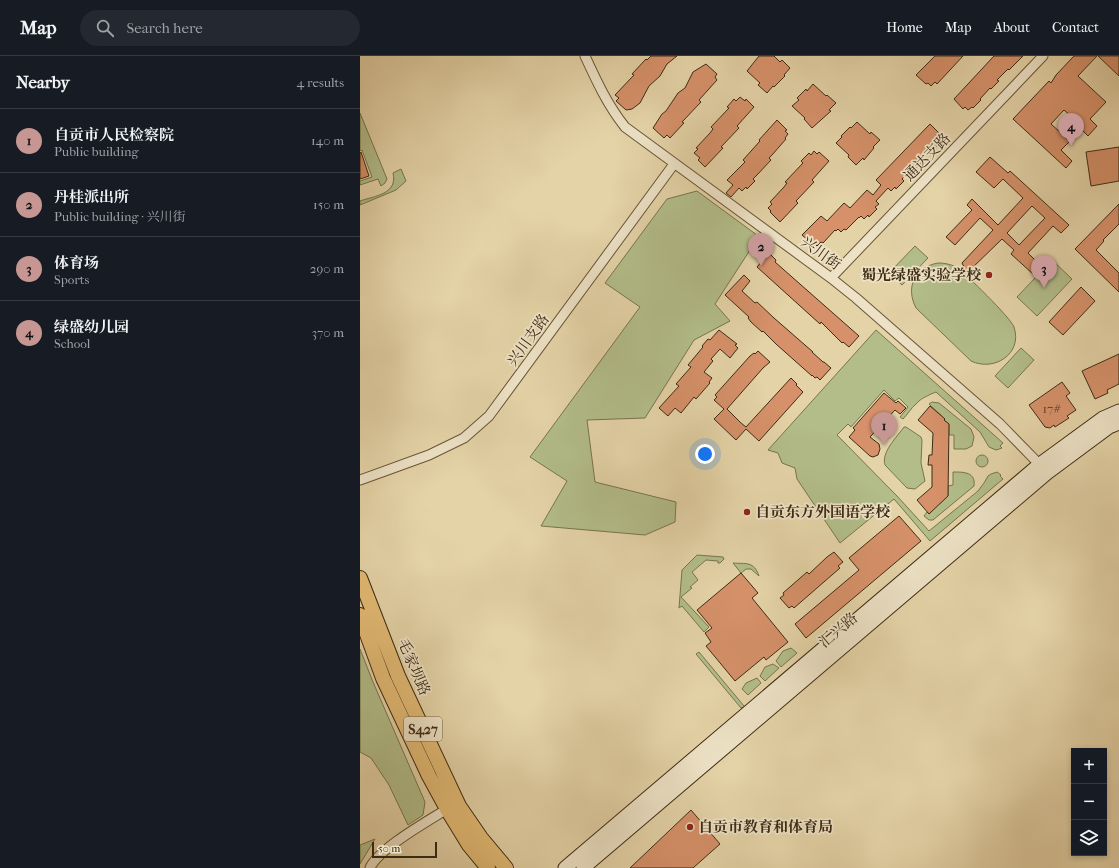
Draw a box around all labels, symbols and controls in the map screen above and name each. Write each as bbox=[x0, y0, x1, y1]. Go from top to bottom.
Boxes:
search box bbox=[80, 10, 360, 46]
text: Map bbox=[20, 17, 56, 39]
icon: search bbox=[94, 17, 116, 39]
text: Search here bbox=[126, 19, 203, 37]
text: Home bbox=[886, 19, 923, 36]
text: Map bbox=[945, 19, 972, 36]
text: About bbox=[994, 19, 1030, 36]
text: Contact bbox=[1052, 19, 1099, 36]
text: Nearby bbox=[16, 72, 70, 92]
text: 4 results bbox=[297, 75, 344, 90]
pin: 4 bbox=[1058, 113, 1084, 146]
text: 自贡市人民检察院 bbox=[54, 126, 174, 144]
street label: 通达支路 bbox=[900, 129, 954, 185]
text: 1 bbox=[27, 133, 31, 148]
text: 140 m bbox=[311, 133, 344, 148]
text: Public building bbox=[54, 144, 139, 159]
text: 丹桂派出所 bbox=[54, 188, 129, 206]
text: 2 bbox=[26, 197, 32, 212]
text: 150 m bbox=[313, 197, 344, 212]
text: Public building · 兴川街 bbox=[54, 209, 186, 224]
street label: 兴川街 bbox=[798, 232, 844, 274]
pin: 2 bbox=[748, 233, 774, 266]
text: 体育场 bbox=[54, 254, 99, 272]
pin: 3 bbox=[1031, 255, 1057, 288]
text: 3 bbox=[26, 261, 32, 276]
text: 290 m bbox=[310, 261, 344, 276]
place label: 蜀光绿盛实验学校 bbox=[861, 266, 982, 284]
marker: 蜀光绿盛实验学校 bbox=[984, 270, 994, 280]
text: Sports bbox=[54, 272, 89, 287]
street label: 兴川支路 bbox=[503, 310, 553, 370]
text: 绿盛幼儿园 bbox=[54, 318, 129, 336]
text: 4 bbox=[25, 325, 33, 340]
text: 370 m bbox=[312, 325, 344, 340]
text: School bbox=[54, 336, 90, 351]
house number: 17# bbox=[1042, 401, 1062, 416]
pin: 1 bbox=[871, 412, 897, 445]
your location bbox=[695, 444, 715, 464]
place label: 自贡东方外国语学校 bbox=[755, 503, 891, 521]
marker: 自贡东方外国语学校 bbox=[742, 507, 752, 517]
street label: 汇兴路 bbox=[815, 609, 861, 651]
street label: 毛家坝路 bbox=[394, 636, 434, 698]
road number: S427 bbox=[404, 717, 442, 741]
map controls bbox=[1071, 748, 1107, 856]
button: + bbox=[1071, 748, 1107, 784]
button: − bbox=[1071, 784, 1107, 820]
place label: 自贡市教育和体育局 bbox=[698, 818, 833, 836]
button: layers bbox=[1071, 820, 1107, 856]
marker: 自贡市教育和体育局 bbox=[685, 822, 695, 832]
scale bar bbox=[372, 840, 437, 859]
text: 50 m bbox=[378, 842, 400, 855]

